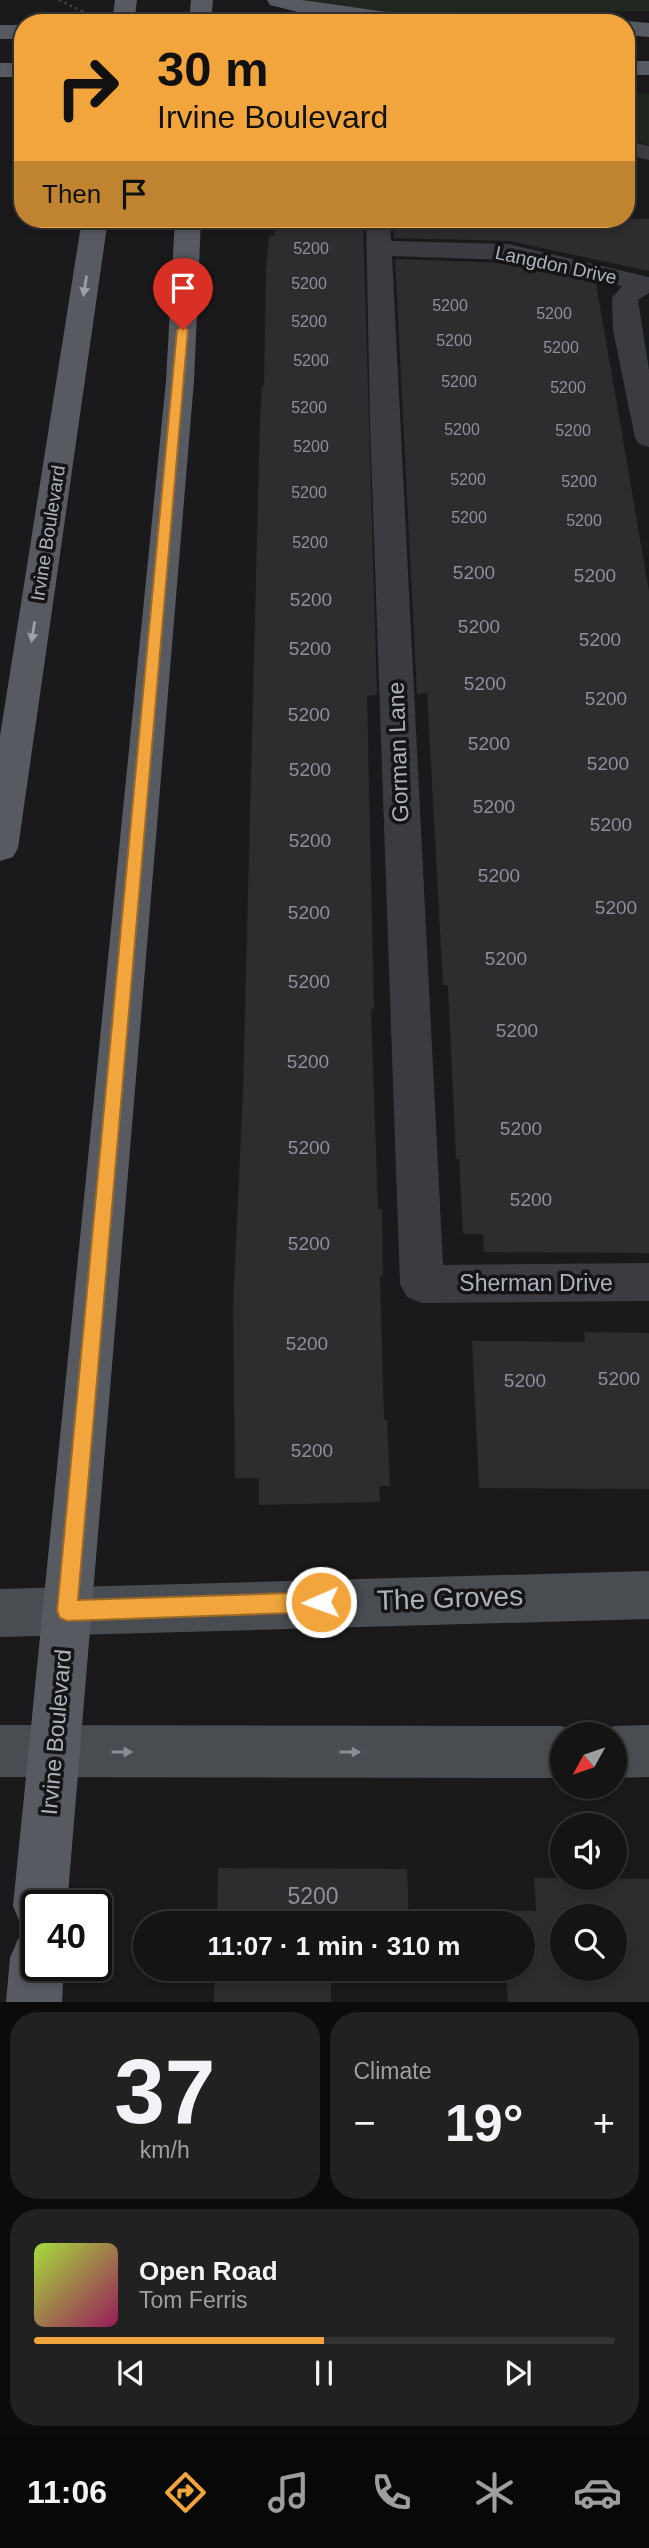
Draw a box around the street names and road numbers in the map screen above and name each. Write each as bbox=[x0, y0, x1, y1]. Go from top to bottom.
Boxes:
street label: Langdon Drive bbox=[493, 242, 619, 288]
street label: Irvine Boulevard bbox=[27, 464, 69, 602]
street label: Gorman Lane bbox=[383, 681, 413, 823]
street label: Sherman Drive bbox=[459, 1270, 613, 1296]
street label: The Groves bbox=[376, 1580, 524, 1616]
street label: Irvine Boulevard bbox=[36, 1648, 76, 1816]

